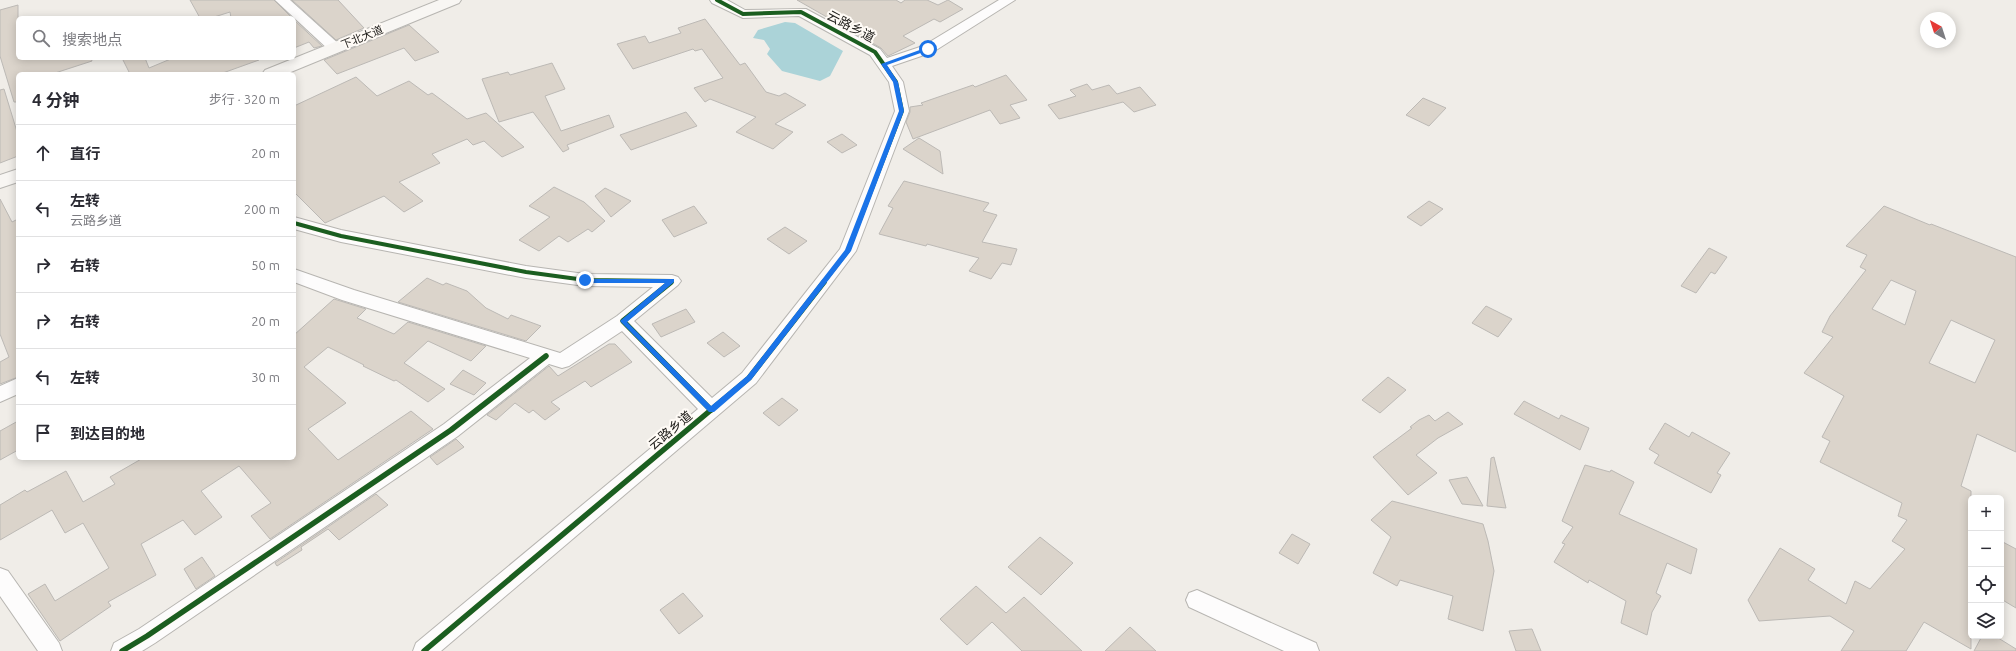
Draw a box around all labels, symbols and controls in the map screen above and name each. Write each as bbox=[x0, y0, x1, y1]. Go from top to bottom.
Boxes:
street label: 云路乡道 bbox=[825, 8, 877, 44]
north arrow bbox=[1920, 12, 1956, 48]
search box bbox=[16, 16, 296, 60]
street label: 下北大道 bbox=[339, 23, 385, 51]
icon: search bbox=[30, 27, 52, 49]
text: 搜索地点 bbox=[62, 31, 122, 48]
route start bbox=[919, 40, 937, 58]
text: 4 分钟 bbox=[32, 90, 80, 109]
text: 步行 · 320 m bbox=[209, 92, 280, 106]
icon: ahead bbox=[32, 142, 54, 164]
text: 直行 bbox=[70, 145, 100, 162]
text: 20 m bbox=[251, 146, 280, 160]
text: 左转 bbox=[70, 192, 100, 209]
icon: left bbox=[32, 198, 54, 220]
text: 200 m bbox=[244, 202, 280, 216]
text: 云路乡道 bbox=[70, 213, 122, 227]
icon: right bbox=[32, 254, 54, 276]
text: 右转 bbox=[70, 257, 100, 274]
text: 50 m bbox=[251, 258, 280, 272]
route end bbox=[576, 271, 594, 289]
icon: right bbox=[32, 310, 54, 332]
text: 右转 bbox=[70, 313, 100, 330]
text: 20 m bbox=[251, 314, 280, 328]
icon: left bbox=[32, 366, 54, 388]
text: 左转 bbox=[70, 369, 100, 386]
text: 30 m bbox=[251, 370, 280, 384]
street label: 云路乡道 bbox=[646, 408, 694, 452]
icon: arrive bbox=[32, 422, 54, 444]
text: 到达目的地 bbox=[70, 425, 145, 442]
map controls bbox=[1968, 495, 2004, 639]
button: + bbox=[1968, 495, 2004, 531]
button: − bbox=[1968, 531, 2004, 567]
button: locate bbox=[1968, 567, 2004, 603]
button: layers bbox=[1968, 603, 2004, 639]

